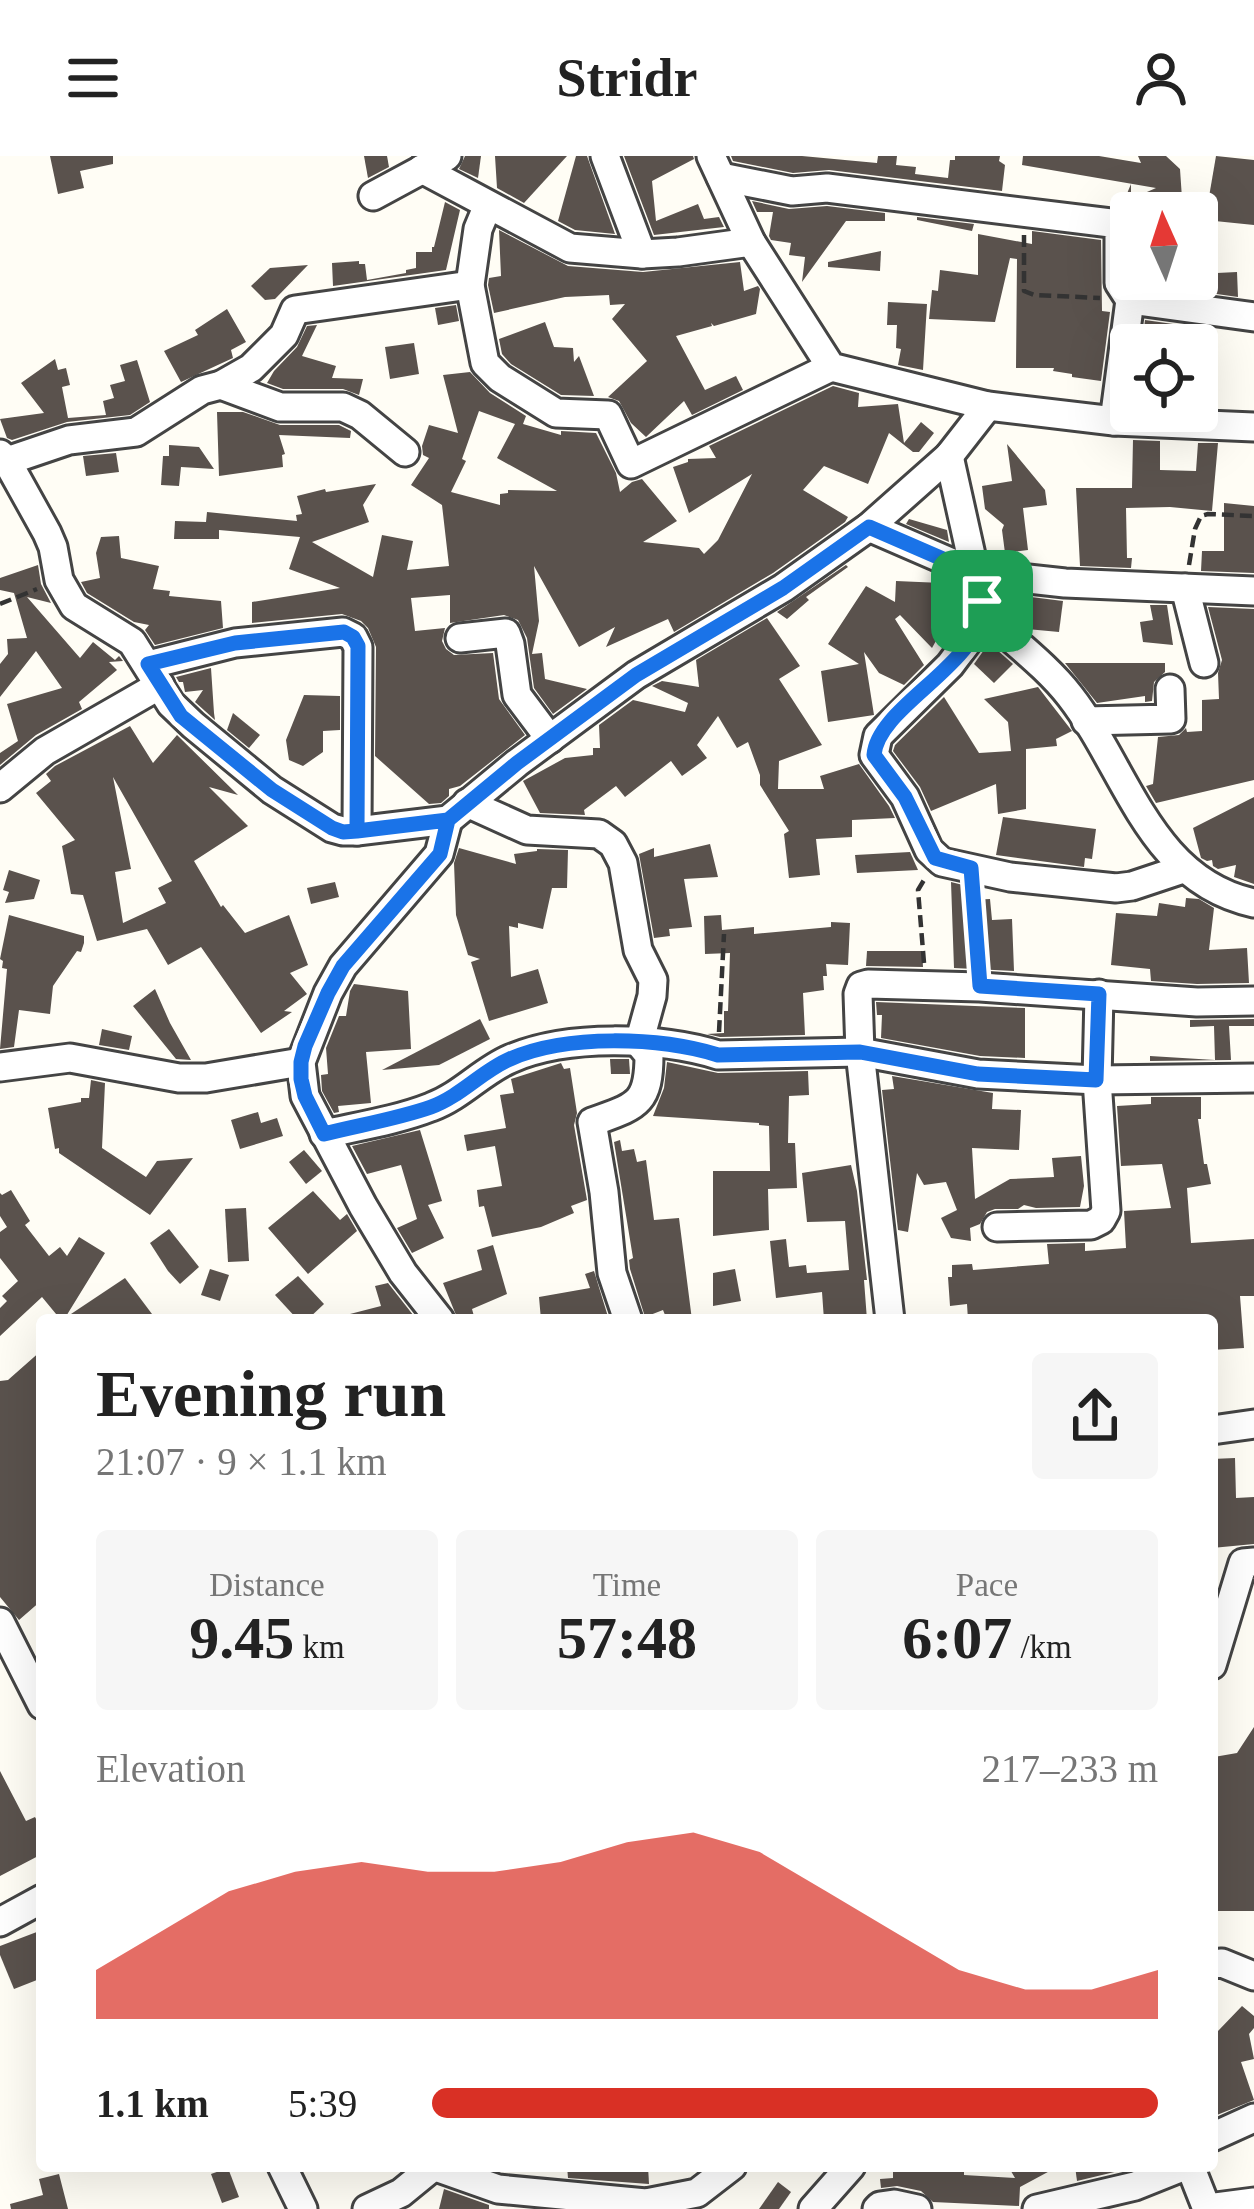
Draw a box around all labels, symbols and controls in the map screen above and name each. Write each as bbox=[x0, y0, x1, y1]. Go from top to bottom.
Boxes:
icon: menu bbox=[60, 45, 126, 111]
icon: person bbox=[1128, 45, 1194, 111]
text: Stridr bbox=[557, 48, 698, 108]
north arrow bbox=[1110, 192, 1218, 300]
map controls bbox=[1110, 192, 1218, 432]
button: locate bbox=[1110, 324, 1218, 432]
pin bbox=[931, 550, 1033, 652]
icon: arrive bbox=[949, 568, 1015, 634]
button: share bbox=[1032, 1353, 1158, 1479]
text: Evening run bbox=[96, 1357, 446, 1430]
text: 21:07 · 9 × 1.1 km bbox=[96, 1440, 387, 1483]
text: Distance bbox=[209, 1567, 325, 1603]
text: Time bbox=[593, 1567, 661, 1603]
text: Pace bbox=[956, 1567, 1018, 1603]
text: 9.45 bbox=[189, 1605, 294, 1671]
text: 57:48 bbox=[557, 1605, 697, 1671]
text: 6:07 bbox=[902, 1605, 1012, 1671]
text: km bbox=[294, 1629, 345, 1665]
text: /km bbox=[1012, 1629, 1072, 1665]
text: Elevation bbox=[96, 1747, 245, 1790]
text: 217–233 m bbox=[981, 1747, 1158, 1790]
text: 1.1 km bbox=[96, 2082, 209, 2125]
text: 5:39 bbox=[288, 2082, 357, 2125]

